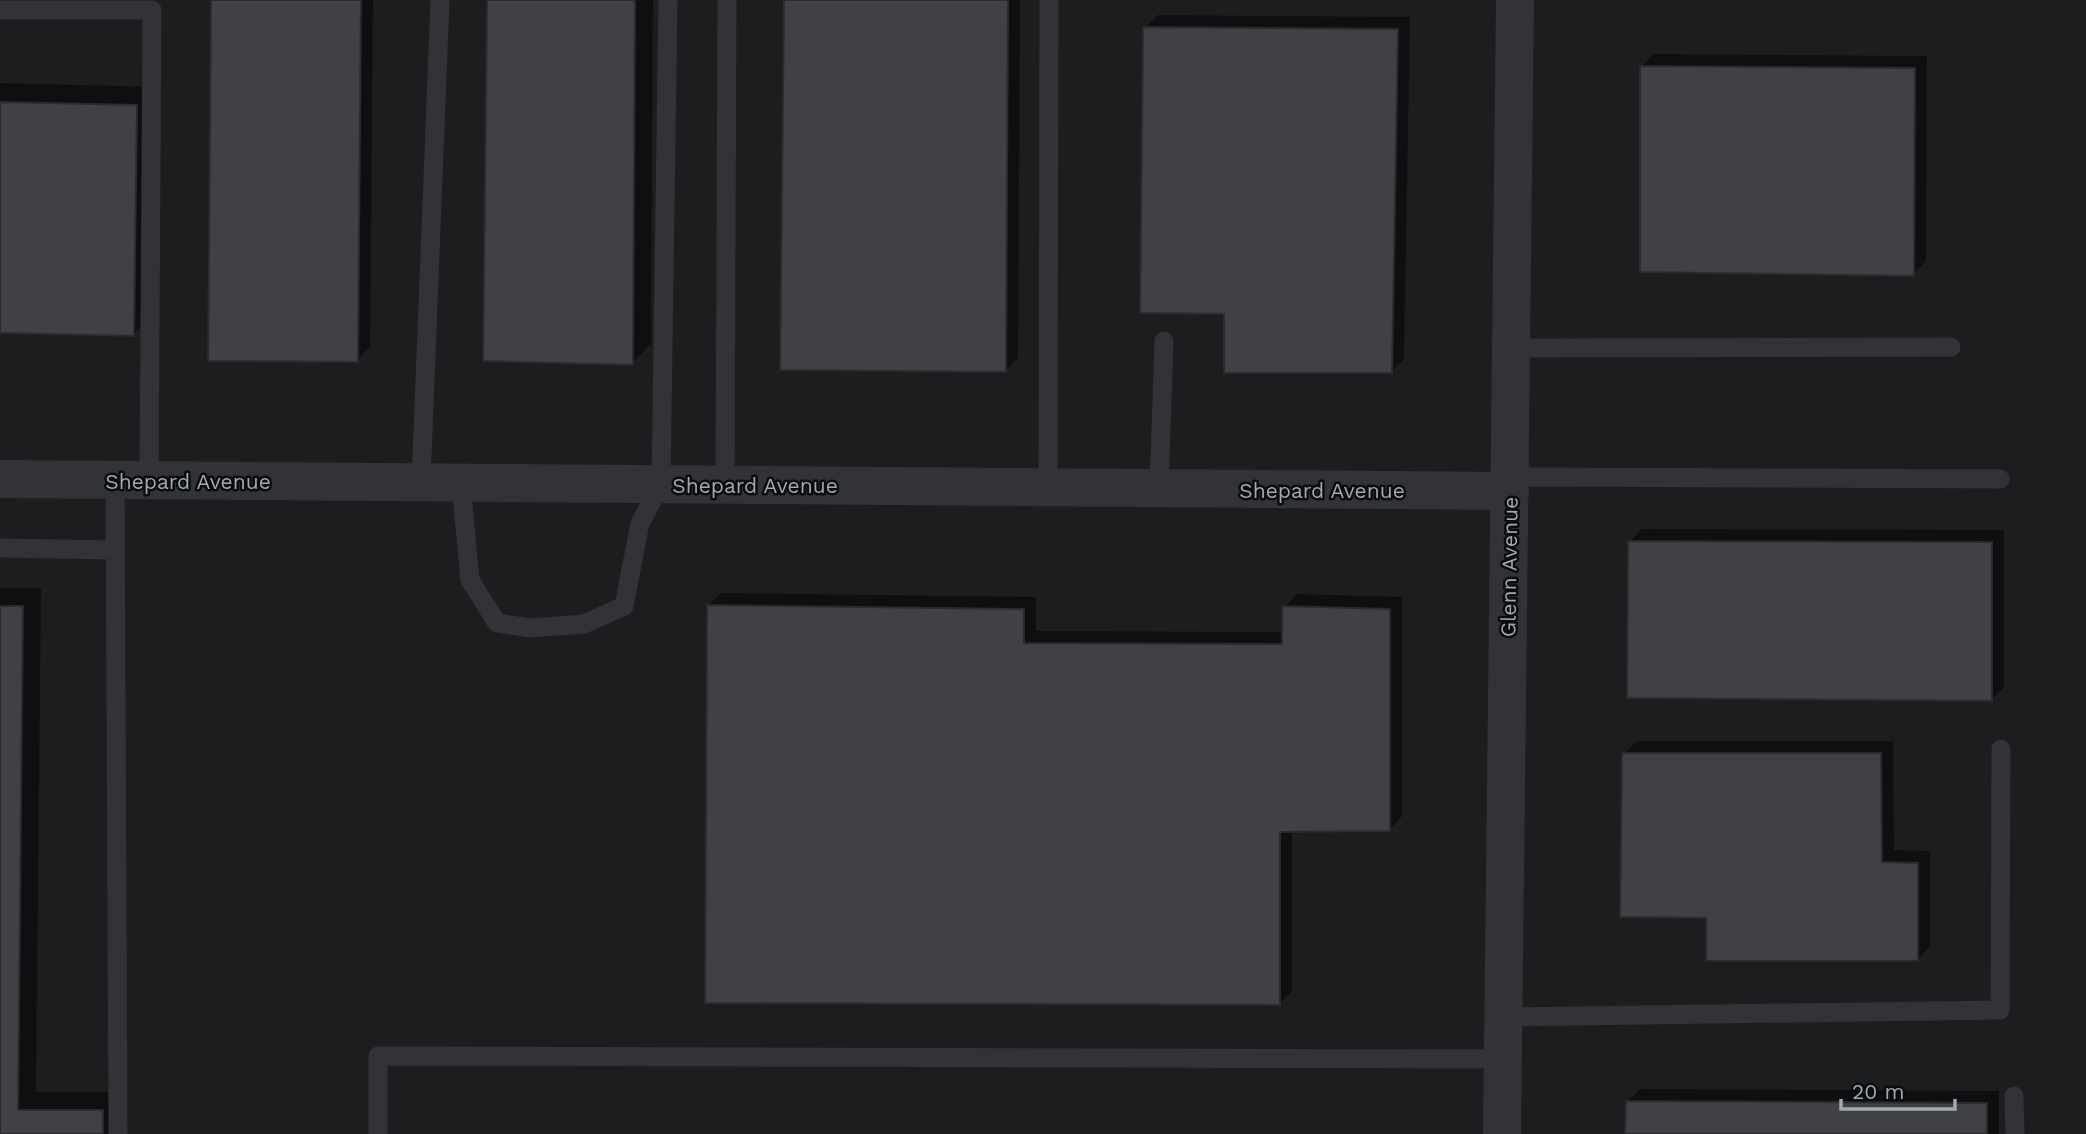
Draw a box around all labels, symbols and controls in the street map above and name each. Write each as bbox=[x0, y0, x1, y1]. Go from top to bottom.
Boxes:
street label: Shepard Avenue bbox=[105, 469, 271, 494]
street label: Shepard Avenue bbox=[672, 473, 838, 498]
street label: Shepard Avenue bbox=[1239, 478, 1405, 503]
street label: Glenn Avenue bbox=[1495, 497, 1523, 637]
scale bar bbox=[1841, 1068, 1955, 1112]
text: 20 m bbox=[1852, 1079, 1904, 1104]

